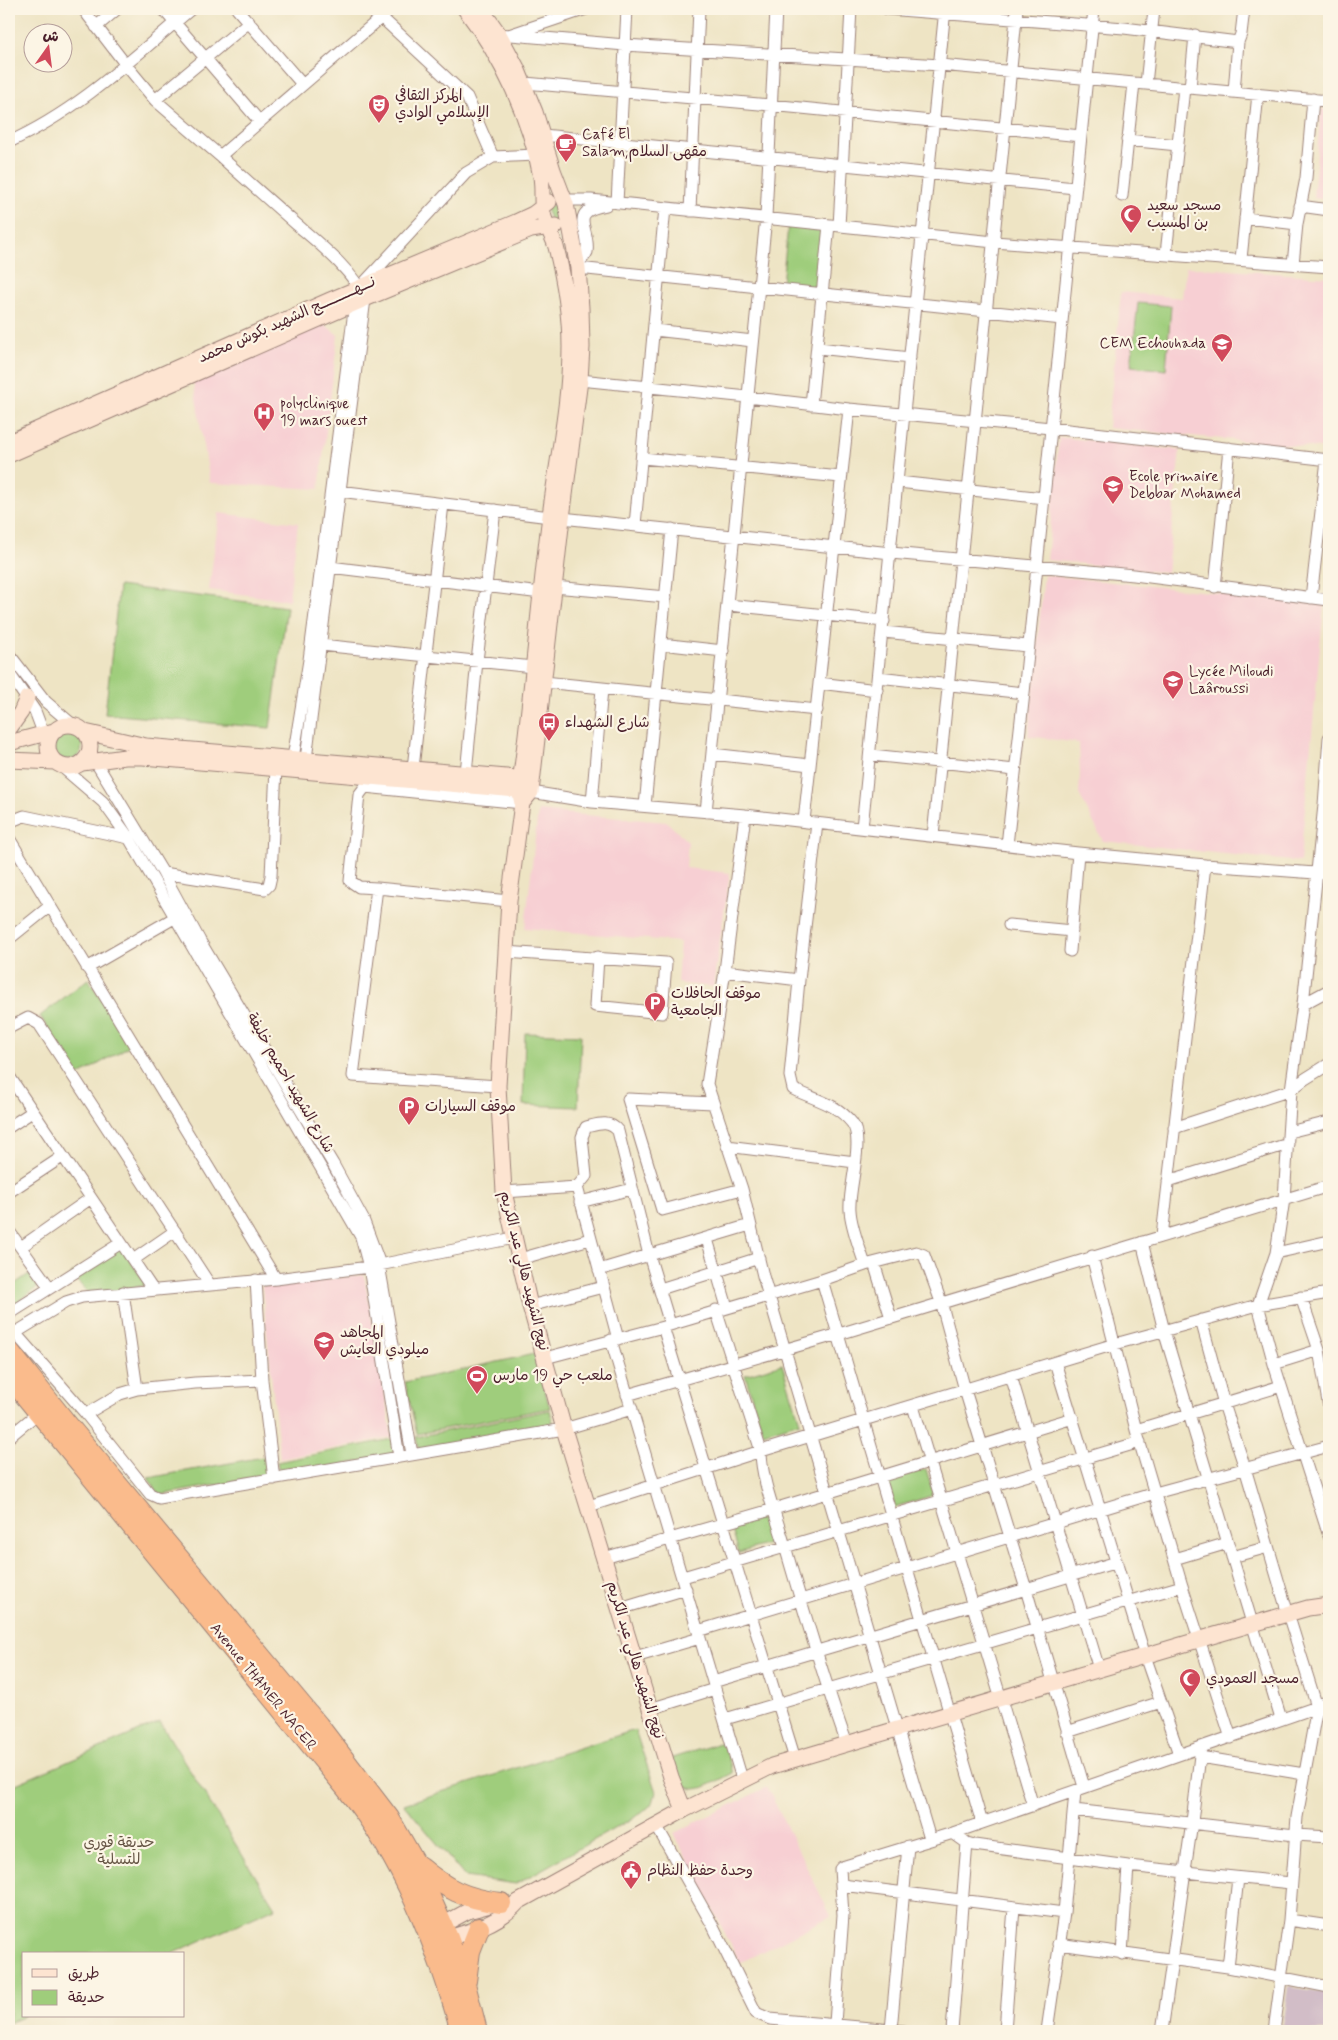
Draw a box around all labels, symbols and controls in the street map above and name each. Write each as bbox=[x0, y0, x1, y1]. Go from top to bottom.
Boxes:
north arrow bbox=[22, 22, 72, 72]
text: ش bbox=[41, 26, 61, 47]
place label: المركز الثقافي الإسلامي الوادي bbox=[395, 85, 489, 125]
theatre icon: المركز الثقافي الإسلامي الوادي bbox=[367, 93, 391, 124]
place label: Café El Salam,مقهى السلام bbox=[582, 125, 707, 162]
cafe icon: Café El Salam,مقهى السلام bbox=[554, 132, 578, 163]
place label: مسجد سعيد بن المسيب bbox=[1147, 196, 1221, 233]
mosque icon: مسجد سعيد بن المسيب bbox=[1119, 203, 1143, 234]
street label: نـــهـــــــــــج الشهيد بكوش محمد bbox=[195, 272, 379, 368]
school or university icon: CEM Echouhada bbox=[1210, 332, 1234, 363]
place label: CEM Echouhada bbox=[1100, 334, 1206, 354]
place label: polyclinique 19 mars ouest bbox=[280, 394, 368, 431]
hospital icon: polyclinique 19 mars ouest bbox=[252, 401, 276, 432]
place label: Ecole primaire Debbar Mohamed bbox=[1129, 467, 1241, 504]
school or university icon: Ecole primaire Debbar Mohamed bbox=[1101, 474, 1125, 505]
place label: Lycée Miloudi Laâroussi bbox=[1189, 662, 1273, 699]
school or university icon: Lycée Miloudi Laâroussi bbox=[1161, 669, 1185, 700]
bus stop icon: شارع الشهداء bbox=[537, 711, 561, 742]
place label: شارع الشهداء bbox=[565, 713, 650, 733]
place label: موقف الحافلات الجامعية bbox=[671, 984, 761, 1021]
parking icon: موقف الحافلات الجامعية bbox=[643, 991, 667, 1022]
street label: شارع الشهيد احميم خليفة bbox=[241, 1009, 338, 1157]
parking icon: موقف السيارات bbox=[397, 1095, 421, 1126]
place label: موقف السيارات bbox=[425, 1097, 516, 1117]
street label: نهج الشهيد هالي عبد الكريم bbox=[493, 1189, 554, 1354]
place label: المجاهد ميلودي العايش bbox=[340, 1323, 429, 1360]
school or university icon: المجاهد ميلودي العايش bbox=[312, 1330, 336, 1361]
sports icon: ملعب حي 19 مارس bbox=[465, 1364, 489, 1395]
place label: ملعب حي 19 مارس bbox=[493, 1366, 613, 1388]
street label: نهج الشهيد هالي عبد الكريم bbox=[600, 1579, 669, 1742]
street label: Avenue THAMER NACER bbox=[205, 1619, 321, 1755]
mosque icon: مسجد العمودي bbox=[1178, 1667, 1202, 1698]
place label: مسجد العمودي bbox=[1206, 1669, 1299, 1689]
park label: حديقة قوري للتسلية bbox=[84, 1833, 154, 1870]
public building icon: وحدة حفظ النظام bbox=[619, 1859, 643, 1890]
place label: وحدة حفظ النظام bbox=[647, 1861, 753, 1882]
legend bbox=[22, 1952, 185, 2018]
text: طريق bbox=[68, 1964, 100, 1984]
text: حديقة bbox=[68, 1988, 105, 2008]

